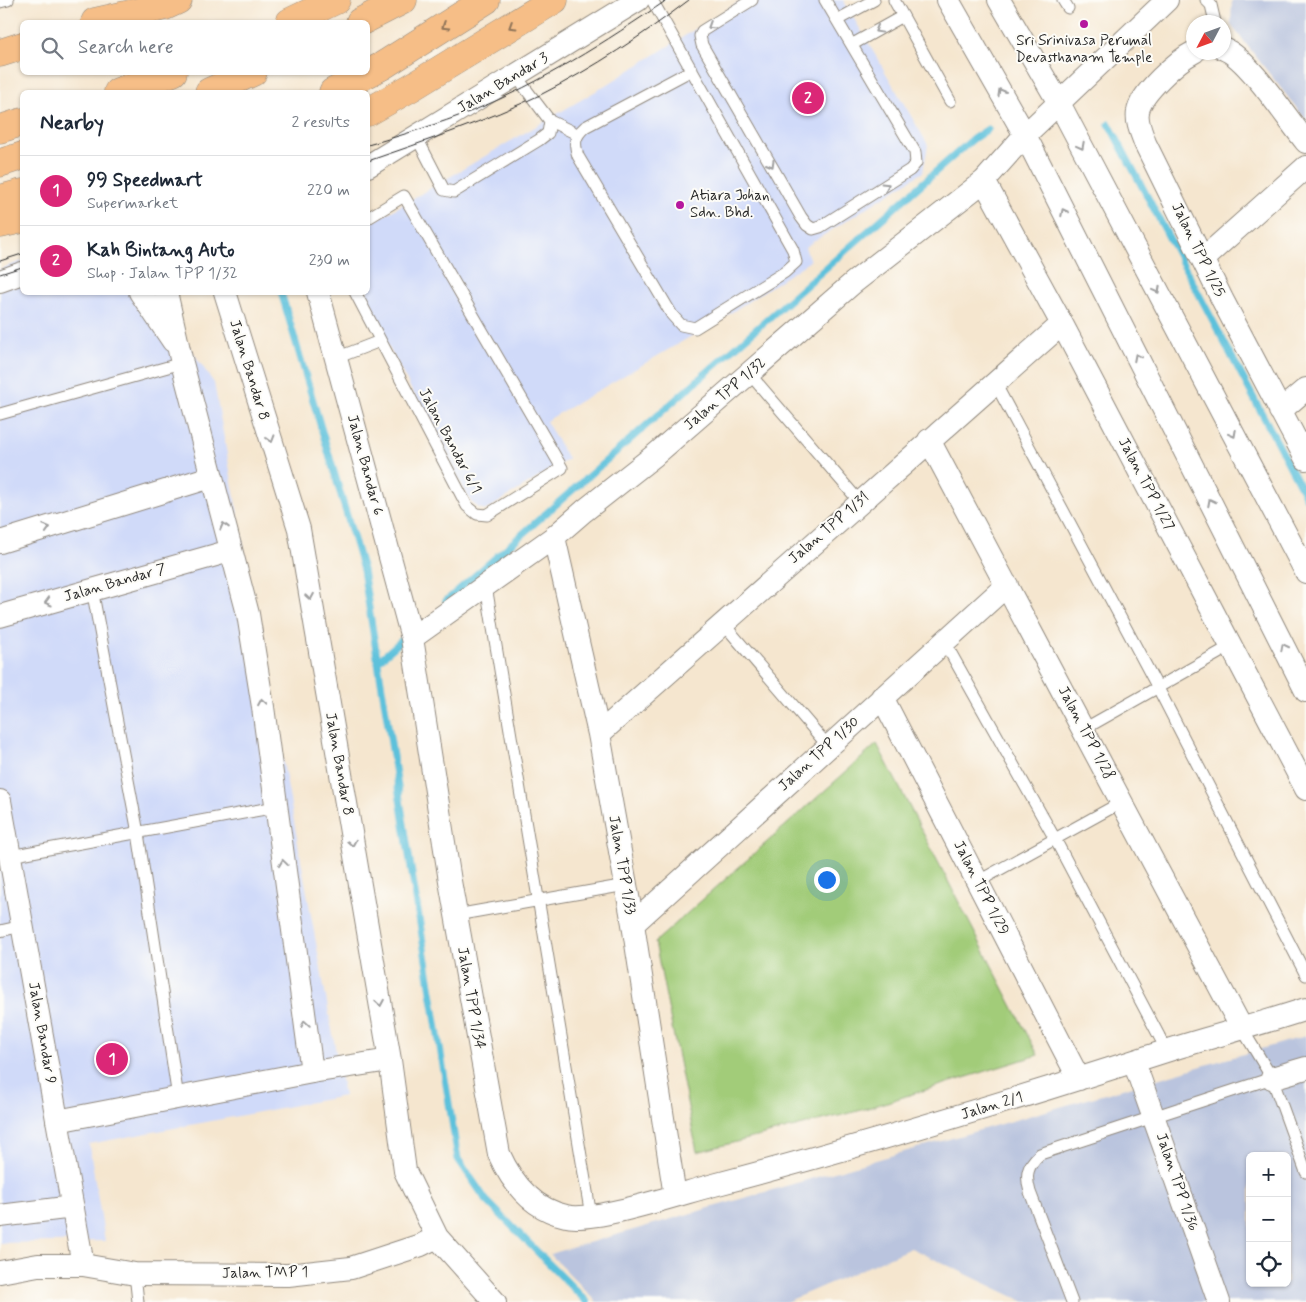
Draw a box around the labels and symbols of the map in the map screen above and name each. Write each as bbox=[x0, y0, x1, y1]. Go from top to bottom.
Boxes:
north arrow bbox=[1186, 15, 1231, 60]
marker: Sri Srinivasa Perumal Devasthanam Temple bbox=[1078, 18, 1090, 30]
one-way arrow bbox=[509, 19, 518, 29]
one-way arrow bbox=[707, 19, 716, 29]
one-way arrow bbox=[442, 20, 451, 29]
one-way arrow bbox=[874, 24, 883, 34]
place label: Sri Srinivasa Perumal Devasthanam Temple bbox=[1016, 31, 1152, 68]
street label: Jalan Bandar 3 bbox=[454, 48, 552, 118]
pin: 2 bbox=[792, 79, 824, 117]
one-way arrow bbox=[997, 89, 1007, 98]
one-way arrow bbox=[1075, 141, 1085, 150]
one-way arrow bbox=[765, 159, 775, 168]
one-way arrow bbox=[880, 182, 889, 192]
place label: Atiara Johan Sdn. Bhd. bbox=[690, 186, 769, 223]
marker: Atiara Johan Sdn. Bhd. bbox=[674, 199, 686, 211]
street label: Jalan TPP 1/25 bbox=[1166, 199, 1230, 301]
one-way arrow bbox=[1060, 208, 1070, 217]
one-way arrow bbox=[1151, 285, 1161, 294]
street label: Jalan Bandar 8 bbox=[224, 317, 274, 423]
street label: Jalan TPP 1/32 bbox=[680, 353, 770, 435]
one-way arrow bbox=[1134, 354, 1144, 363]
street label: Jalan Bandar 6/1 bbox=[414, 385, 486, 497]
street label: Jalan Bandar 6 bbox=[342, 412, 388, 518]
one-way arrow bbox=[1227, 428, 1237, 437]
street label: Jalan TPP 1/27 bbox=[1113, 434, 1179, 534]
one-way arrow bbox=[265, 435, 275, 443]
street label: Jalan TPP 1/31 bbox=[784, 487, 874, 569]
one-way arrow bbox=[1207, 499, 1217, 508]
one-way arrow bbox=[42, 523, 50, 533]
one-way arrow bbox=[219, 523, 229, 531]
street label: Jalan Bandar 7 bbox=[62, 559, 168, 607]
one-way arrow bbox=[305, 592, 315, 601]
one-way arrow bbox=[44, 596, 52, 607]
one-way arrow bbox=[1280, 644, 1290, 653]
street label: Jalan TPP 1/28 bbox=[1053, 683, 1119, 783]
one-way arrow bbox=[258, 697, 268, 706]
street label: Jalan Bandar 8 bbox=[320, 711, 358, 817]
street label: Jalan TPP 1/30 bbox=[774, 712, 864, 796]
street label: Jalan TPP 1/33 bbox=[603, 814, 641, 916]
street label: Jalan TPP 1/29 bbox=[949, 837, 1013, 939]
one-way arrow bbox=[347, 839, 357, 847]
one-way arrow bbox=[278, 859, 289, 867]
your location bbox=[814, 867, 840, 893]
street label: Jalan TPP 1/34 bbox=[452, 945, 490, 1051]
street label: Jalan Bandar 9 bbox=[23, 980, 61, 1086]
one-way arrow bbox=[375, 999, 385, 1007]
one-way arrow bbox=[300, 1020, 311, 1028]
pin: 1 bbox=[96, 1040, 128, 1078]
street label: Jalan 2/1 bbox=[959, 1087, 1025, 1125]
street label: Jalan TPP 1/36 bbox=[1151, 1130, 1203, 1234]
street label: Jalan TMP 1 bbox=[222, 1262, 308, 1284]

